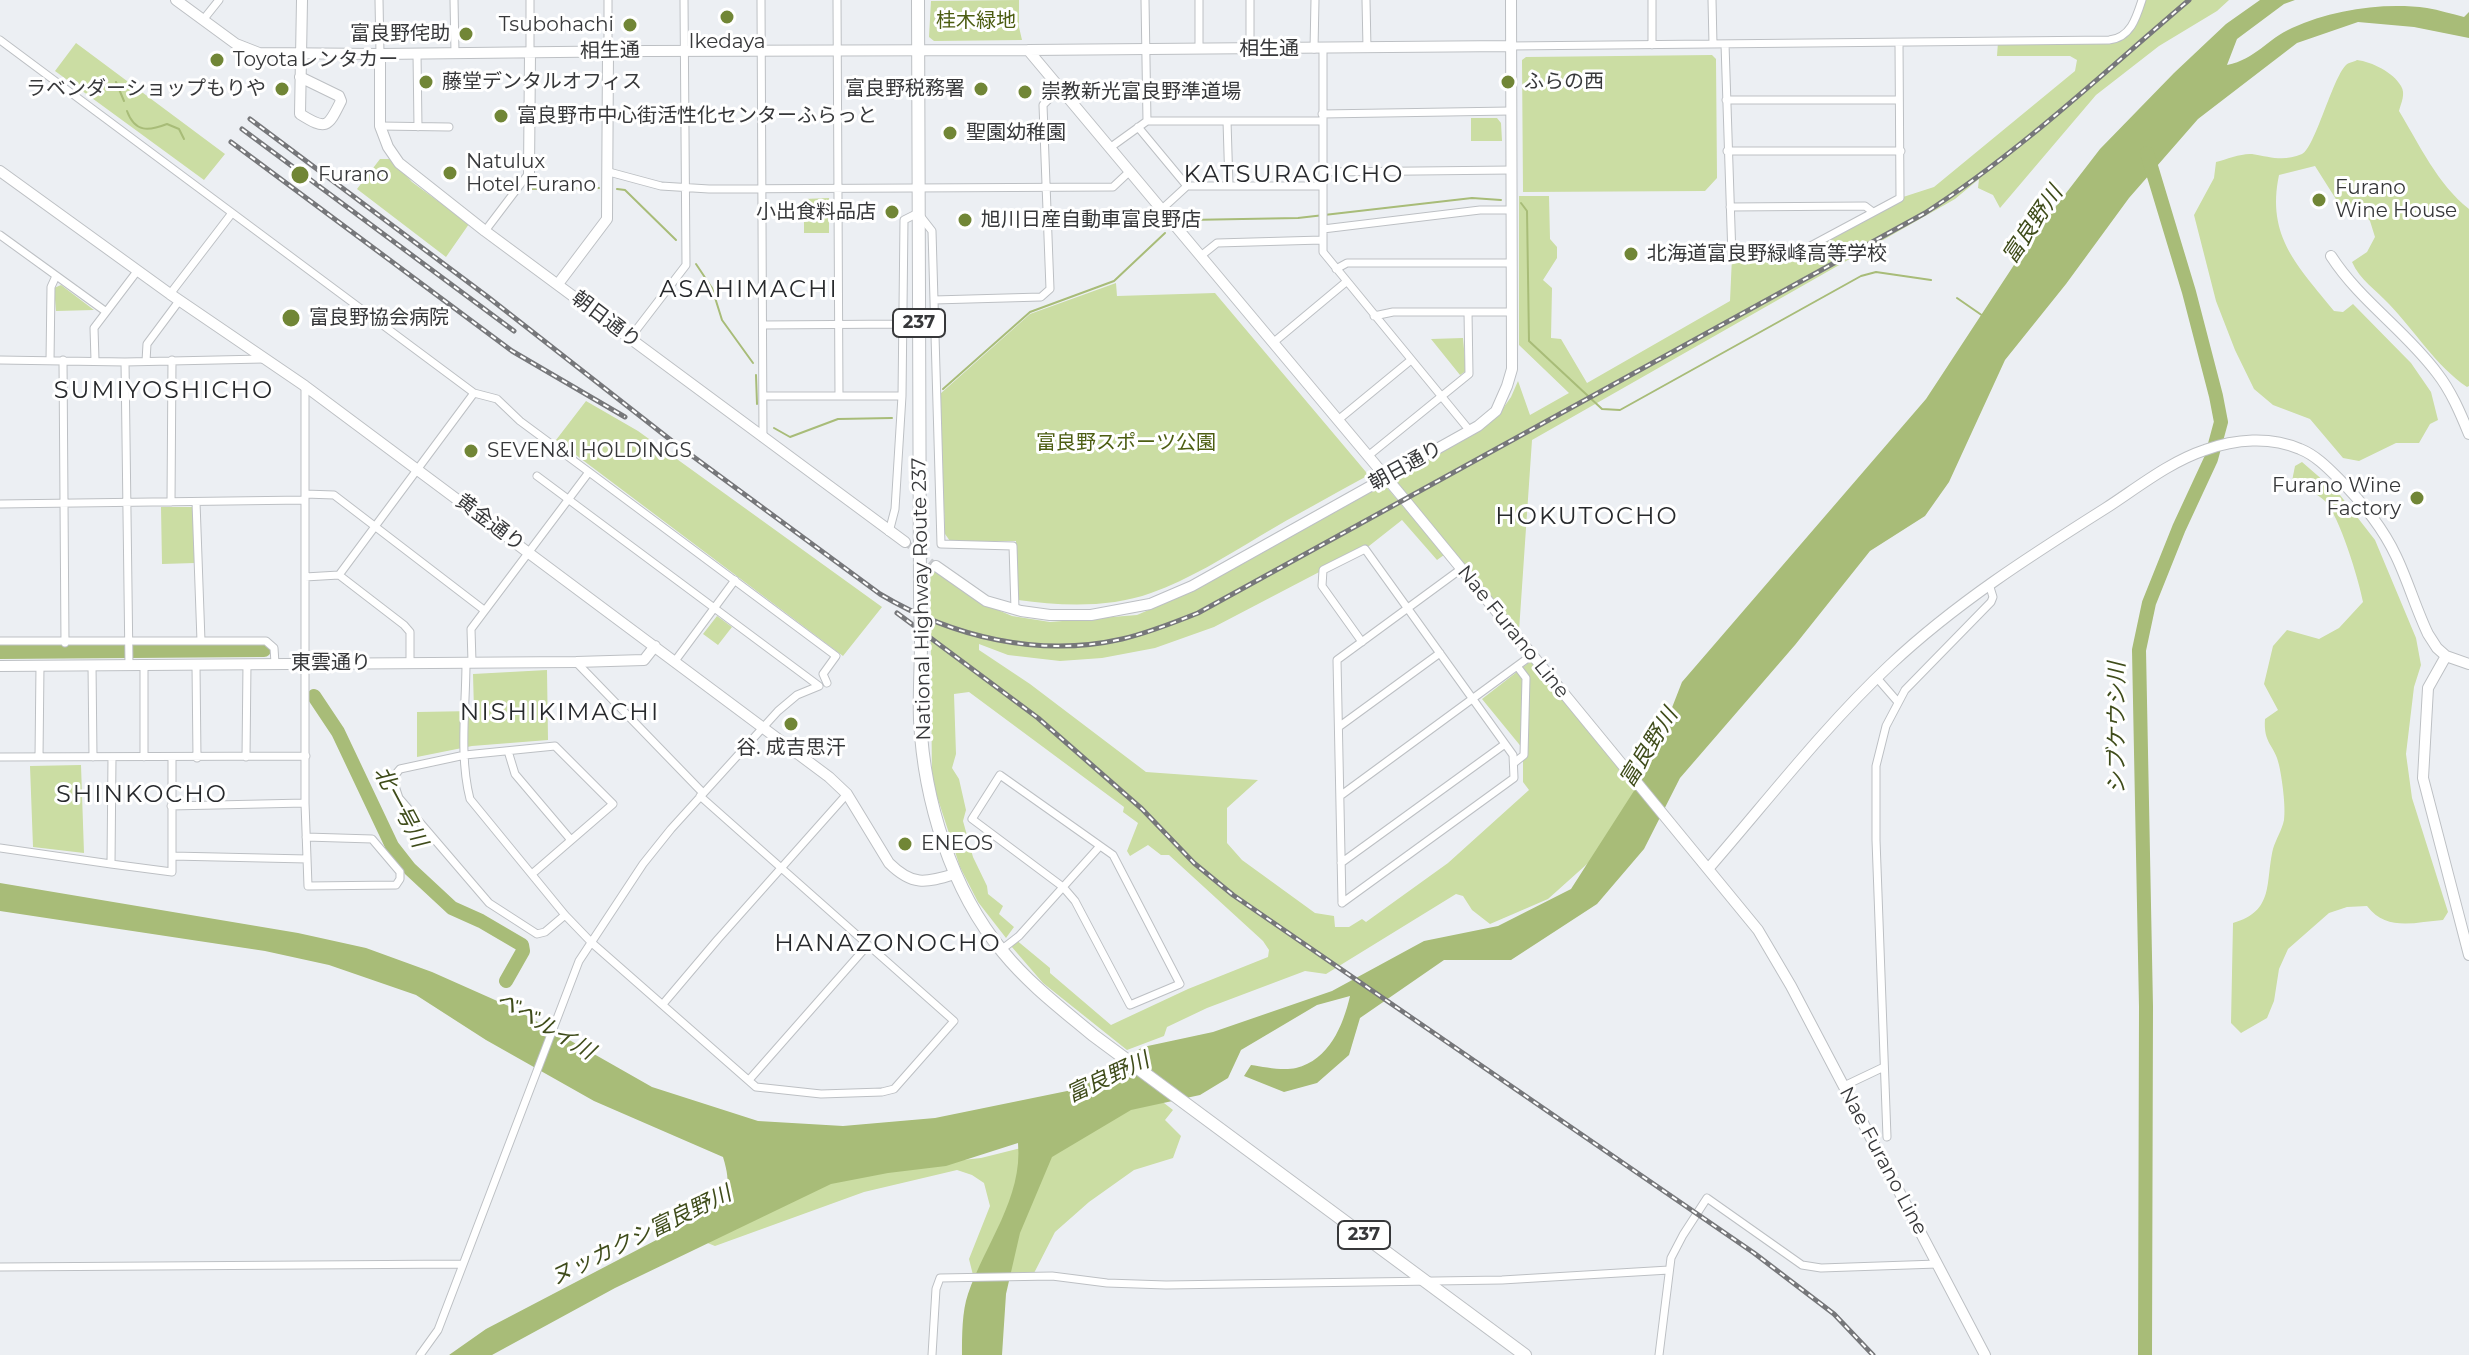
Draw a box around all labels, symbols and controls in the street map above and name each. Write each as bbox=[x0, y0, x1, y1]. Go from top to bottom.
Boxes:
marker: Ikedaya bbox=[718, 8, 736, 26]
park label: 桂木緑地 bbox=[936, 9, 1016, 33]
place label: Tsubohachi bbox=[499, 13, 614, 37]
marker: Tsubohachi bbox=[621, 16, 639, 34]
place label: 富良野侘助 bbox=[350, 22, 450, 46]
marker: 富良野侘助 bbox=[457, 25, 475, 43]
place label: Ikedaya bbox=[689, 30, 765, 54]
street label: 相生通 bbox=[1239, 37, 1299, 61]
street label: 相生通 bbox=[580, 38, 640, 64]
place label: Toyotaレンタカー bbox=[233, 48, 398, 72]
marker: Toyotaレンタカー bbox=[208, 51, 226, 69]
place label: 藤堂デンタルオフィス bbox=[442, 70, 642, 94]
place label: ふらの西 bbox=[1524, 70, 1604, 94]
marker: 藤堂デンタルオフィス bbox=[417, 73, 435, 91]
marker: ふらの西 bbox=[1499, 73, 1517, 91]
place label: ラベンダーショップもりや bbox=[26, 77, 266, 101]
place label: 富良野税務署 bbox=[845, 77, 965, 101]
marker: ラベンダーショップもりや bbox=[273, 80, 291, 98]
marker: 富良野税務署 bbox=[972, 80, 990, 98]
place label: 崇教新光富良野準道場 bbox=[1041, 80, 1241, 104]
marker: 崇教新光富良野準道場 bbox=[1016, 83, 1034, 101]
place label: 富良野市中心街活性化センターふらっと bbox=[517, 104, 877, 128]
marker: 富良野市中心街活性化センターふらっと bbox=[492, 107, 510, 125]
place label: 聖園幼稚園 bbox=[966, 121, 1066, 145]
marker: 聖園幼稚園 bbox=[941, 124, 959, 142]
place label: Natulux Hotel Furano bbox=[466, 150, 596, 197]
district label: KATSURAGICHO bbox=[1184, 161, 1404, 189]
place label: Furano bbox=[318, 163, 389, 187]
marker: Furano bbox=[289, 164, 311, 186]
marker: Natulux Hotel Furano bbox=[441, 164, 459, 182]
place label: Furano Wine House bbox=[2335, 176, 2457, 223]
water label: 富良野川 bbox=[1997, 181, 2069, 269]
marker: Furano Wine House bbox=[2310, 191, 2328, 209]
place label: 小出食料品店 bbox=[756, 200, 876, 224]
marker: 小出食料品店 bbox=[883, 203, 901, 221]
place label: 旭川日産自動車富良野店 bbox=[981, 208, 1201, 232]
marker: 旭川日産自動車富良野店 bbox=[956, 211, 974, 229]
place label: 北海道富良野緑峰高等学校 bbox=[1647, 242, 1887, 266]
marker: 北海道富良野緑峰高等学校 bbox=[1622, 245, 1640, 263]
district label: ASAHIMACHI bbox=[659, 276, 839, 304]
street label: 朝日通り bbox=[567, 286, 645, 354]
place label: 富良野協会病院 bbox=[309, 306, 449, 330]
marker: 富良野協会病院 bbox=[280, 307, 302, 329]
road number: 237 bbox=[893, 309, 945, 337]
district label: SUMIYOSHICHO bbox=[54, 377, 274, 405]
park label: 富良野スポーツ公園 bbox=[1036, 431, 1216, 455]
street label: 朝日通り bbox=[1365, 436, 1447, 496]
place label: SEVEN&I HOLDINGS bbox=[487, 439, 692, 463]
marker: SEVEN&I HOLDINGS bbox=[462, 442, 480, 460]
street label: National Highway Route 237 bbox=[908, 457, 936, 741]
place label: Furano Wine Factory bbox=[2272, 474, 2401, 521]
street label: 黄金通り bbox=[451, 489, 529, 557]
marker: Furano Wine Factory bbox=[2408, 489, 2426, 507]
district label: HOKUTOCHO bbox=[1495, 503, 1679, 531]
street label: Nae Furano Line bbox=[1452, 561, 1574, 703]
street label: 東雲通り bbox=[291, 651, 371, 675]
water label: シブケウシ川 bbox=[2105, 662, 2131, 794]
district label: NISHIKIMACHI bbox=[460, 699, 660, 727]
water label: 富良野川 bbox=[1614, 704, 1684, 792]
marker: 谷. 成吉思汗 bbox=[782, 715, 800, 733]
place label: 谷. 成吉思汗 bbox=[736, 736, 846, 760]
water label: 北一号川 bbox=[368, 762, 432, 852]
district label: SHINKOCHO bbox=[56, 781, 228, 809]
place label: ENEOS bbox=[921, 832, 993, 856]
marker: ENEOS bbox=[896, 835, 914, 853]
district label: HANAZONOCHO bbox=[774, 930, 1002, 958]
water label: ベベルイ川 bbox=[491, 986, 599, 1066]
water label: 富良野川 bbox=[1063, 1047, 1153, 1109]
street label: Nae Furano Line bbox=[1834, 1083, 1932, 1239]
water label: ヌッカクシ富良野川 bbox=[546, 1181, 736, 1291]
road number: 237 bbox=[1338, 1221, 1390, 1249]

